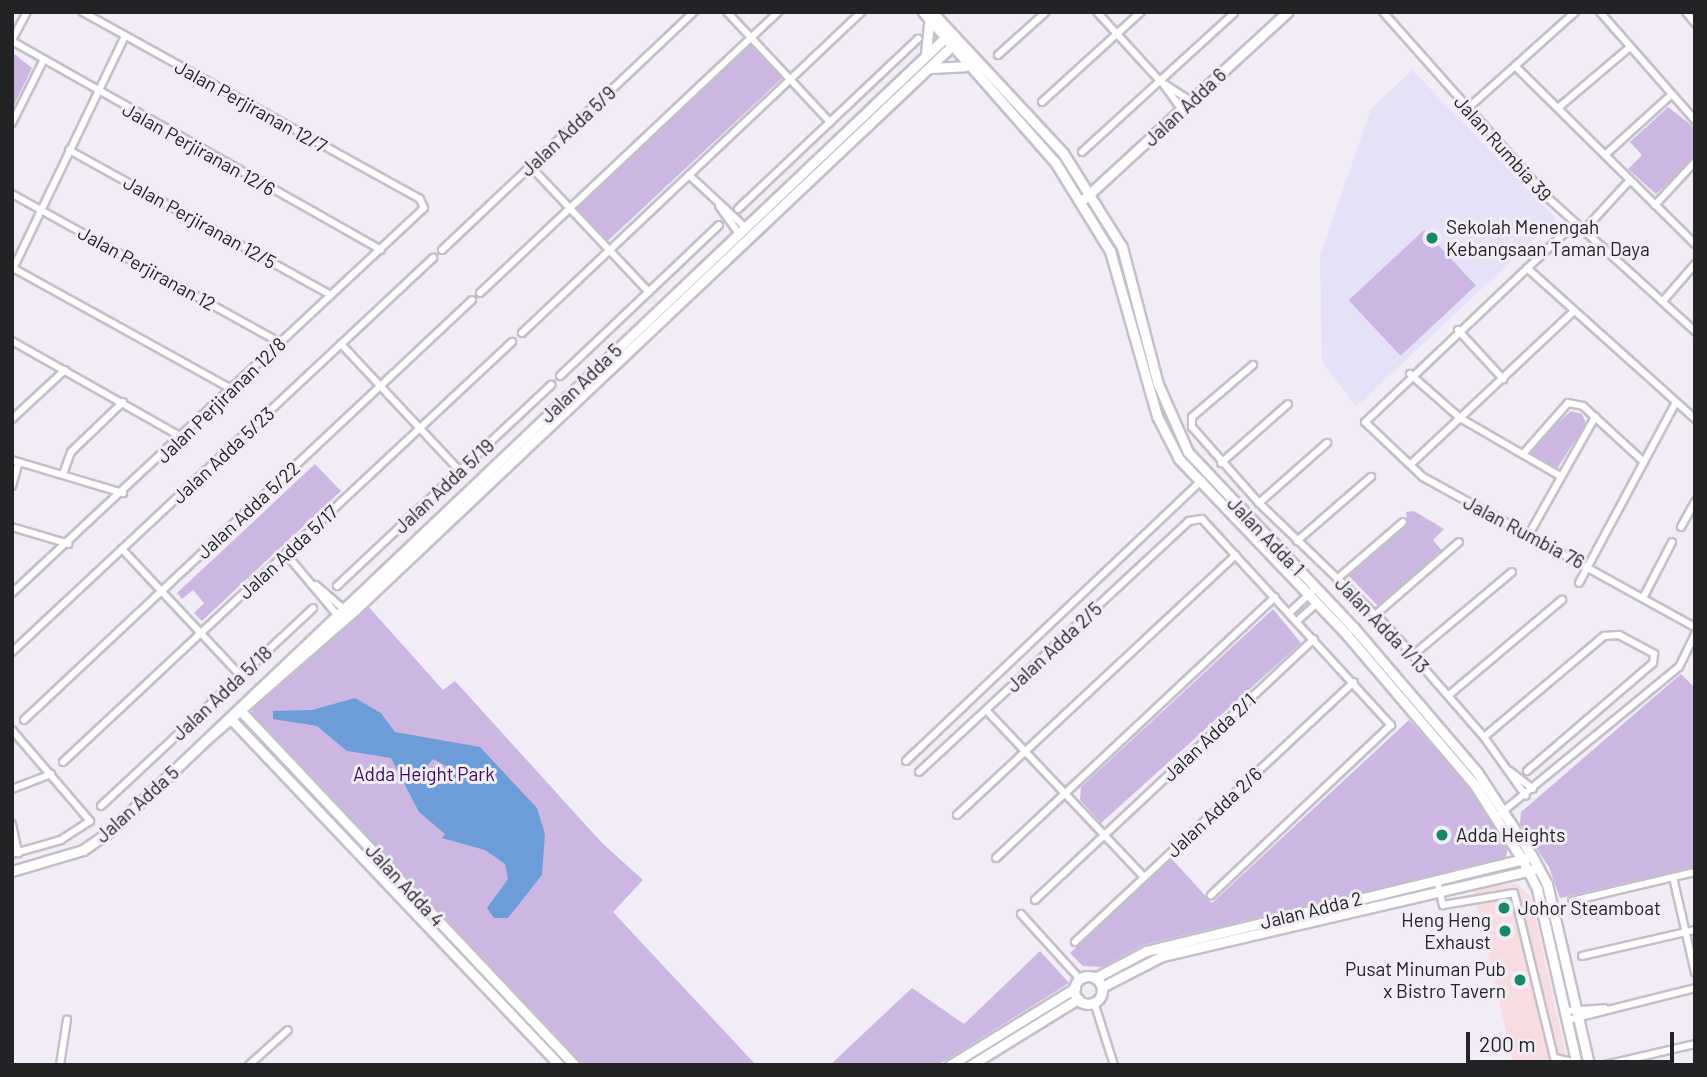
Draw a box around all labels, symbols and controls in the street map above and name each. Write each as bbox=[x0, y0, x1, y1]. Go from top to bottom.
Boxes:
street label: Jalan Perjiranan 12/7 bbox=[171, 55, 331, 157]
street label: Jalan Adda 6 bbox=[1139, 63, 1231, 151]
street label: Jalan Adda 5/9 bbox=[516, 81, 620, 181]
street label: Jalan Rumbia 39 bbox=[1449, 90, 1557, 206]
street label: Jalan Perjiranan 12/6 bbox=[119, 98, 279, 200]
street label: Jalan Perjiranan 12/5 bbox=[120, 171, 280, 273]
place label: Sekolah Menengah Kebangsaan Taman Daya bbox=[1446, 216, 1650, 260]
street label: Jalan Perjiranan 12 bbox=[74, 221, 220, 315]
marker: Sekolah Menengah Kebangsaan Taman Daya bbox=[1424, 230, 1440, 246]
street label: Jalan Perjiranan 12/8 bbox=[152, 332, 290, 468]
street label: Jalan Adda 5 bbox=[536, 339, 626, 427]
street label: Jalan Adda 5/23 bbox=[167, 402, 279, 508]
street label: Jalan Adda 5/19 bbox=[389, 434, 499, 538]
street label: Jalan Adda 5/22 bbox=[192, 457, 304, 563]
street label: Jalan Rumbia 76 bbox=[1460, 491, 1588, 573]
street label: Jalan Adda 1 bbox=[1223, 492, 1309, 580]
street label: Jalan Adda 5/17 bbox=[234, 500, 342, 604]
street label: Jalan Adda 1/13 bbox=[1330, 572, 1434, 678]
street label: Jalan Adda 2/5 bbox=[1002, 597, 1106, 697]
street label: Jalan Adda 5/18 bbox=[167, 641, 277, 745]
street label: Jalan Adda 2/1 bbox=[1158, 688, 1260, 786]
street label: Jalan Adda 5 bbox=[91, 761, 183, 847]
street label: Jalan Adda 2/6 bbox=[1162, 762, 1266, 862]
park label: Adda Height Park bbox=[353, 763, 495, 785]
place label: Adda Heights bbox=[1456, 824, 1565, 846]
marker: Adda Heights bbox=[1434, 827, 1450, 843]
street label: Jalan Adda 4 bbox=[361, 839, 449, 931]
street label: Jalan Adda 2 bbox=[1258, 886, 1364, 934]
place label: Johor Steamboat bbox=[1518, 897, 1661, 919]
marker: Johor Steamboat bbox=[1496, 900, 1512, 916]
place label: Heng Heng Exhaust bbox=[1401, 909, 1491, 953]
marker: Heng Heng Exhaust bbox=[1497, 923, 1513, 939]
place label: Pusat Minuman Pub x Bistro Tavern bbox=[1345, 958, 1506, 1002]
marker: Pusat Minuman Pub x Bistro Tavern bbox=[1512, 972, 1528, 988]
scale bar bbox=[1469, 1018, 1677, 1062]
text: 200 m bbox=[1479, 1031, 1536, 1056]

